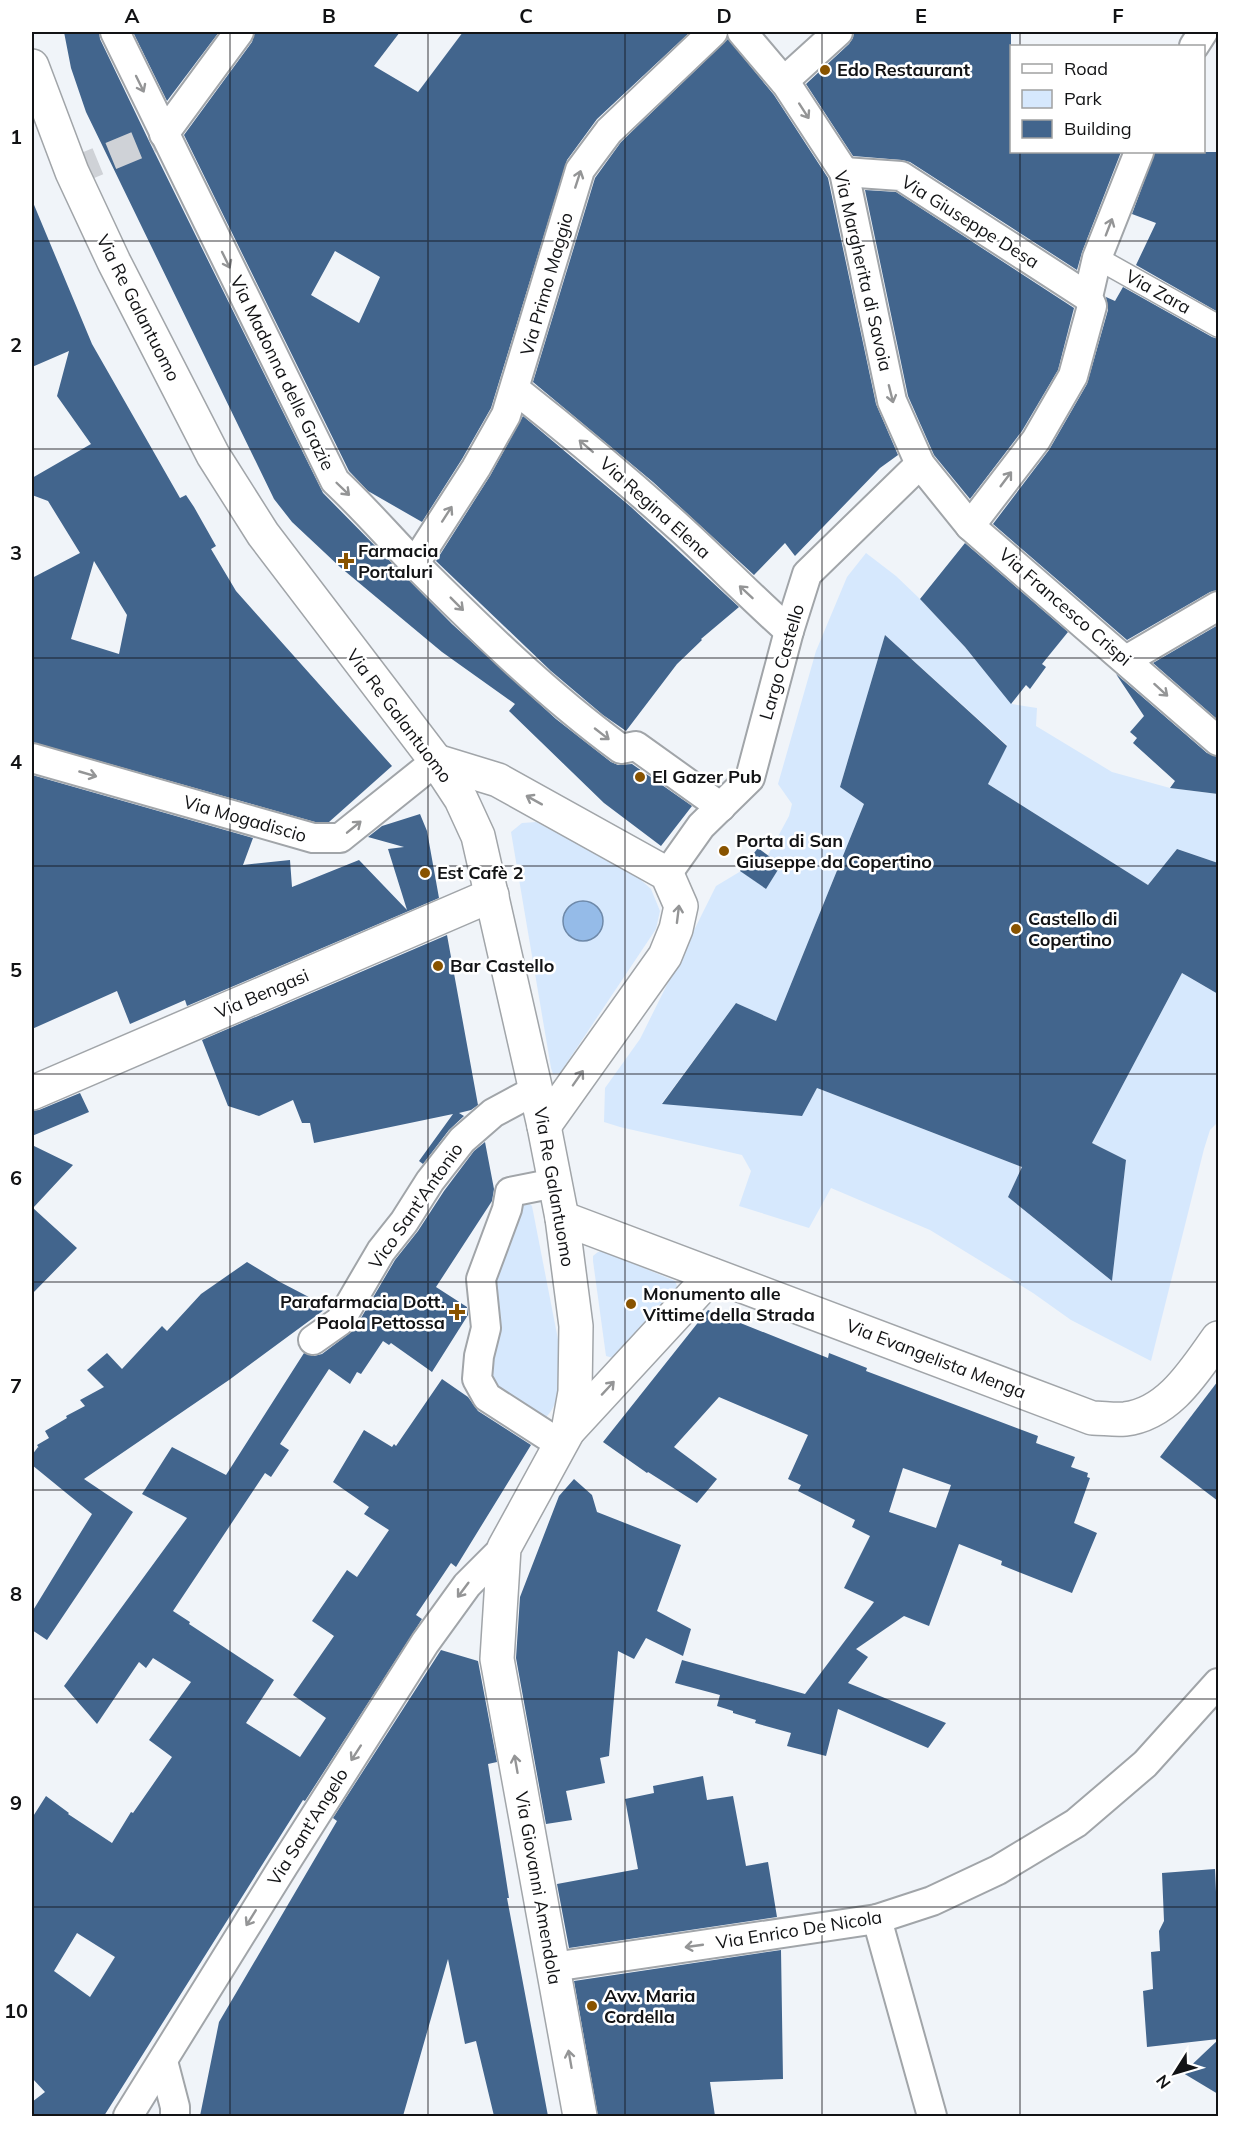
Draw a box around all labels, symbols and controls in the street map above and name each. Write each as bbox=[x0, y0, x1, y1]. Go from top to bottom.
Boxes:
text: A bbox=[125, 3, 140, 28]
text: B bbox=[322, 3, 336, 28]
text: C bbox=[519, 3, 533, 28]
text: D bbox=[716, 3, 732, 28]
text: E bbox=[915, 3, 927, 28]
text: F bbox=[1112, 3, 1124, 28]
legend bbox=[1010, 45, 1205, 153]
text: Road bbox=[1064, 57, 1108, 80]
place label: Edo Restaurant bbox=[837, 58, 970, 81]
marker: Edo Restaurant bbox=[818, 63, 832, 77]
one-way arrow bbox=[135, 75, 147, 93]
text: Park bbox=[1064, 87, 1103, 110]
one-way arrow bbox=[798, 102, 810, 118]
text: Building bbox=[1064, 117, 1132, 140]
text: 1 bbox=[10, 124, 22, 149]
street label: Via Margherita di Savoia bbox=[829, 168, 898, 373]
one-way arrow bbox=[574, 170, 585, 188]
street label: Via Giuseppe Desa bbox=[897, 170, 1043, 273]
street label: Via Primo Maggio bbox=[515, 210, 578, 358]
one-way arrow bbox=[1105, 218, 1116, 236]
street label: Via Re Galantuomo bbox=[91, 230, 185, 385]
one-way arrow bbox=[220, 250, 232, 268]
street label: Via Zara bbox=[1122, 264, 1195, 319]
street label: Via Madonna delle Grazie bbox=[225, 272, 340, 474]
text: 2 bbox=[10, 332, 22, 357]
one-way arrow bbox=[886, 384, 898, 403]
one-way arrow bbox=[579, 439, 594, 453]
street label: Via Regina Elena bbox=[595, 452, 716, 564]
one-way arrow bbox=[1000, 472, 1012, 488]
one-way arrow bbox=[335, 481, 350, 495]
one-way arrow bbox=[441, 506, 453, 523]
place label: Farmacia Portaluri bbox=[358, 539, 438, 583]
text: 3 bbox=[10, 540, 22, 565]
street label: Via Francesco Crispi bbox=[994, 543, 1136, 671]
marker: Farmacia Portaluri bbox=[339, 554, 353, 568]
one-way arrow bbox=[738, 585, 753, 599]
one-way arrow bbox=[449, 597, 464, 611]
street label: Largo Castello bbox=[754, 601, 809, 722]
street label: Via Re Galantuomo bbox=[342, 644, 457, 787]
one-way arrow bbox=[1153, 683, 1168, 697]
one-way arrow bbox=[593, 727, 609, 740]
text: 4 bbox=[10, 749, 22, 774]
place label: El Gazer Pub bbox=[652, 765, 762, 788]
one-way arrow bbox=[78, 769, 97, 780]
marker: El Gazer Pub bbox=[633, 770, 647, 784]
street label: Via Mogadiscio bbox=[181, 790, 309, 847]
one-way arrow bbox=[526, 794, 543, 806]
one-way arrow bbox=[346, 821, 362, 834]
place label: Porta di San Giuseppe da Copertino bbox=[736, 829, 932, 873]
marker: Porta di San Giuseppe da Copertino bbox=[717, 844, 731, 858]
place label: Est Cafè 2 bbox=[437, 861, 523, 884]
marker: Est Cafè 2 bbox=[418, 866, 432, 880]
one-way arrow bbox=[673, 905, 684, 924]
place label: Castello di Copertino bbox=[1028, 907, 1118, 951]
marker: Castello di Copertino bbox=[1009, 922, 1023, 936]
place label: Bar Castello bbox=[450, 954, 554, 977]
text: 5 bbox=[10, 957, 22, 982]
marker: Bar Castello bbox=[431, 959, 445, 973]
street label: Via Bengasi bbox=[211, 963, 312, 1024]
one-way arrow bbox=[572, 1071, 584, 1087]
street label: Via Re Galantuomo bbox=[529, 1105, 580, 1269]
street label: Vico Sant'Antonio bbox=[364, 1138, 468, 1273]
text: 6 bbox=[10, 1165, 22, 1190]
place label: Monumento alle Vittime della Strada bbox=[642, 1282, 815, 1326]
place label: Parafarmacia Dott. Paola Pettossa bbox=[280, 1290, 445, 1334]
marker: Monumento alle Vittime della Strada bbox=[624, 1297, 638, 1311]
marker: Parafarmacia Dott. Paola Pettossa bbox=[450, 1305, 464, 1319]
street label: Via Evangelista Menga bbox=[843, 1314, 1029, 1403]
text: 7 bbox=[10, 1373, 22, 1398]
one-way arrow bbox=[600, 1381, 614, 1396]
text: 8 bbox=[10, 1581, 22, 1606]
one-way arrow bbox=[457, 1582, 469, 1598]
one-way arrow bbox=[349, 1744, 361, 1761]
one-way arrow bbox=[510, 1755, 521, 1774]
street label: Via Sant'Angelo bbox=[262, 1764, 353, 1890]
text: 9 bbox=[10, 1790, 22, 1815]
street label: Via Giovanni Amendola bbox=[510, 1790, 567, 1986]
street label: Via Enrico De Nicola bbox=[714, 1905, 884, 1954]
one-way arrow bbox=[245, 1909, 257, 1926]
one-way arrow bbox=[685, 1941, 705, 1952]
place label: Avv. Maria Cordella bbox=[604, 1984, 695, 2028]
text: 10 bbox=[4, 1998, 28, 2023]
marker: Avv. Maria Cordella bbox=[585, 1999, 599, 2013]
north arrow bbox=[1145, 2043, 1205, 2103]
one-way arrow bbox=[564, 2050, 575, 2069]
text: N bbox=[1151, 2071, 1175, 2093]

